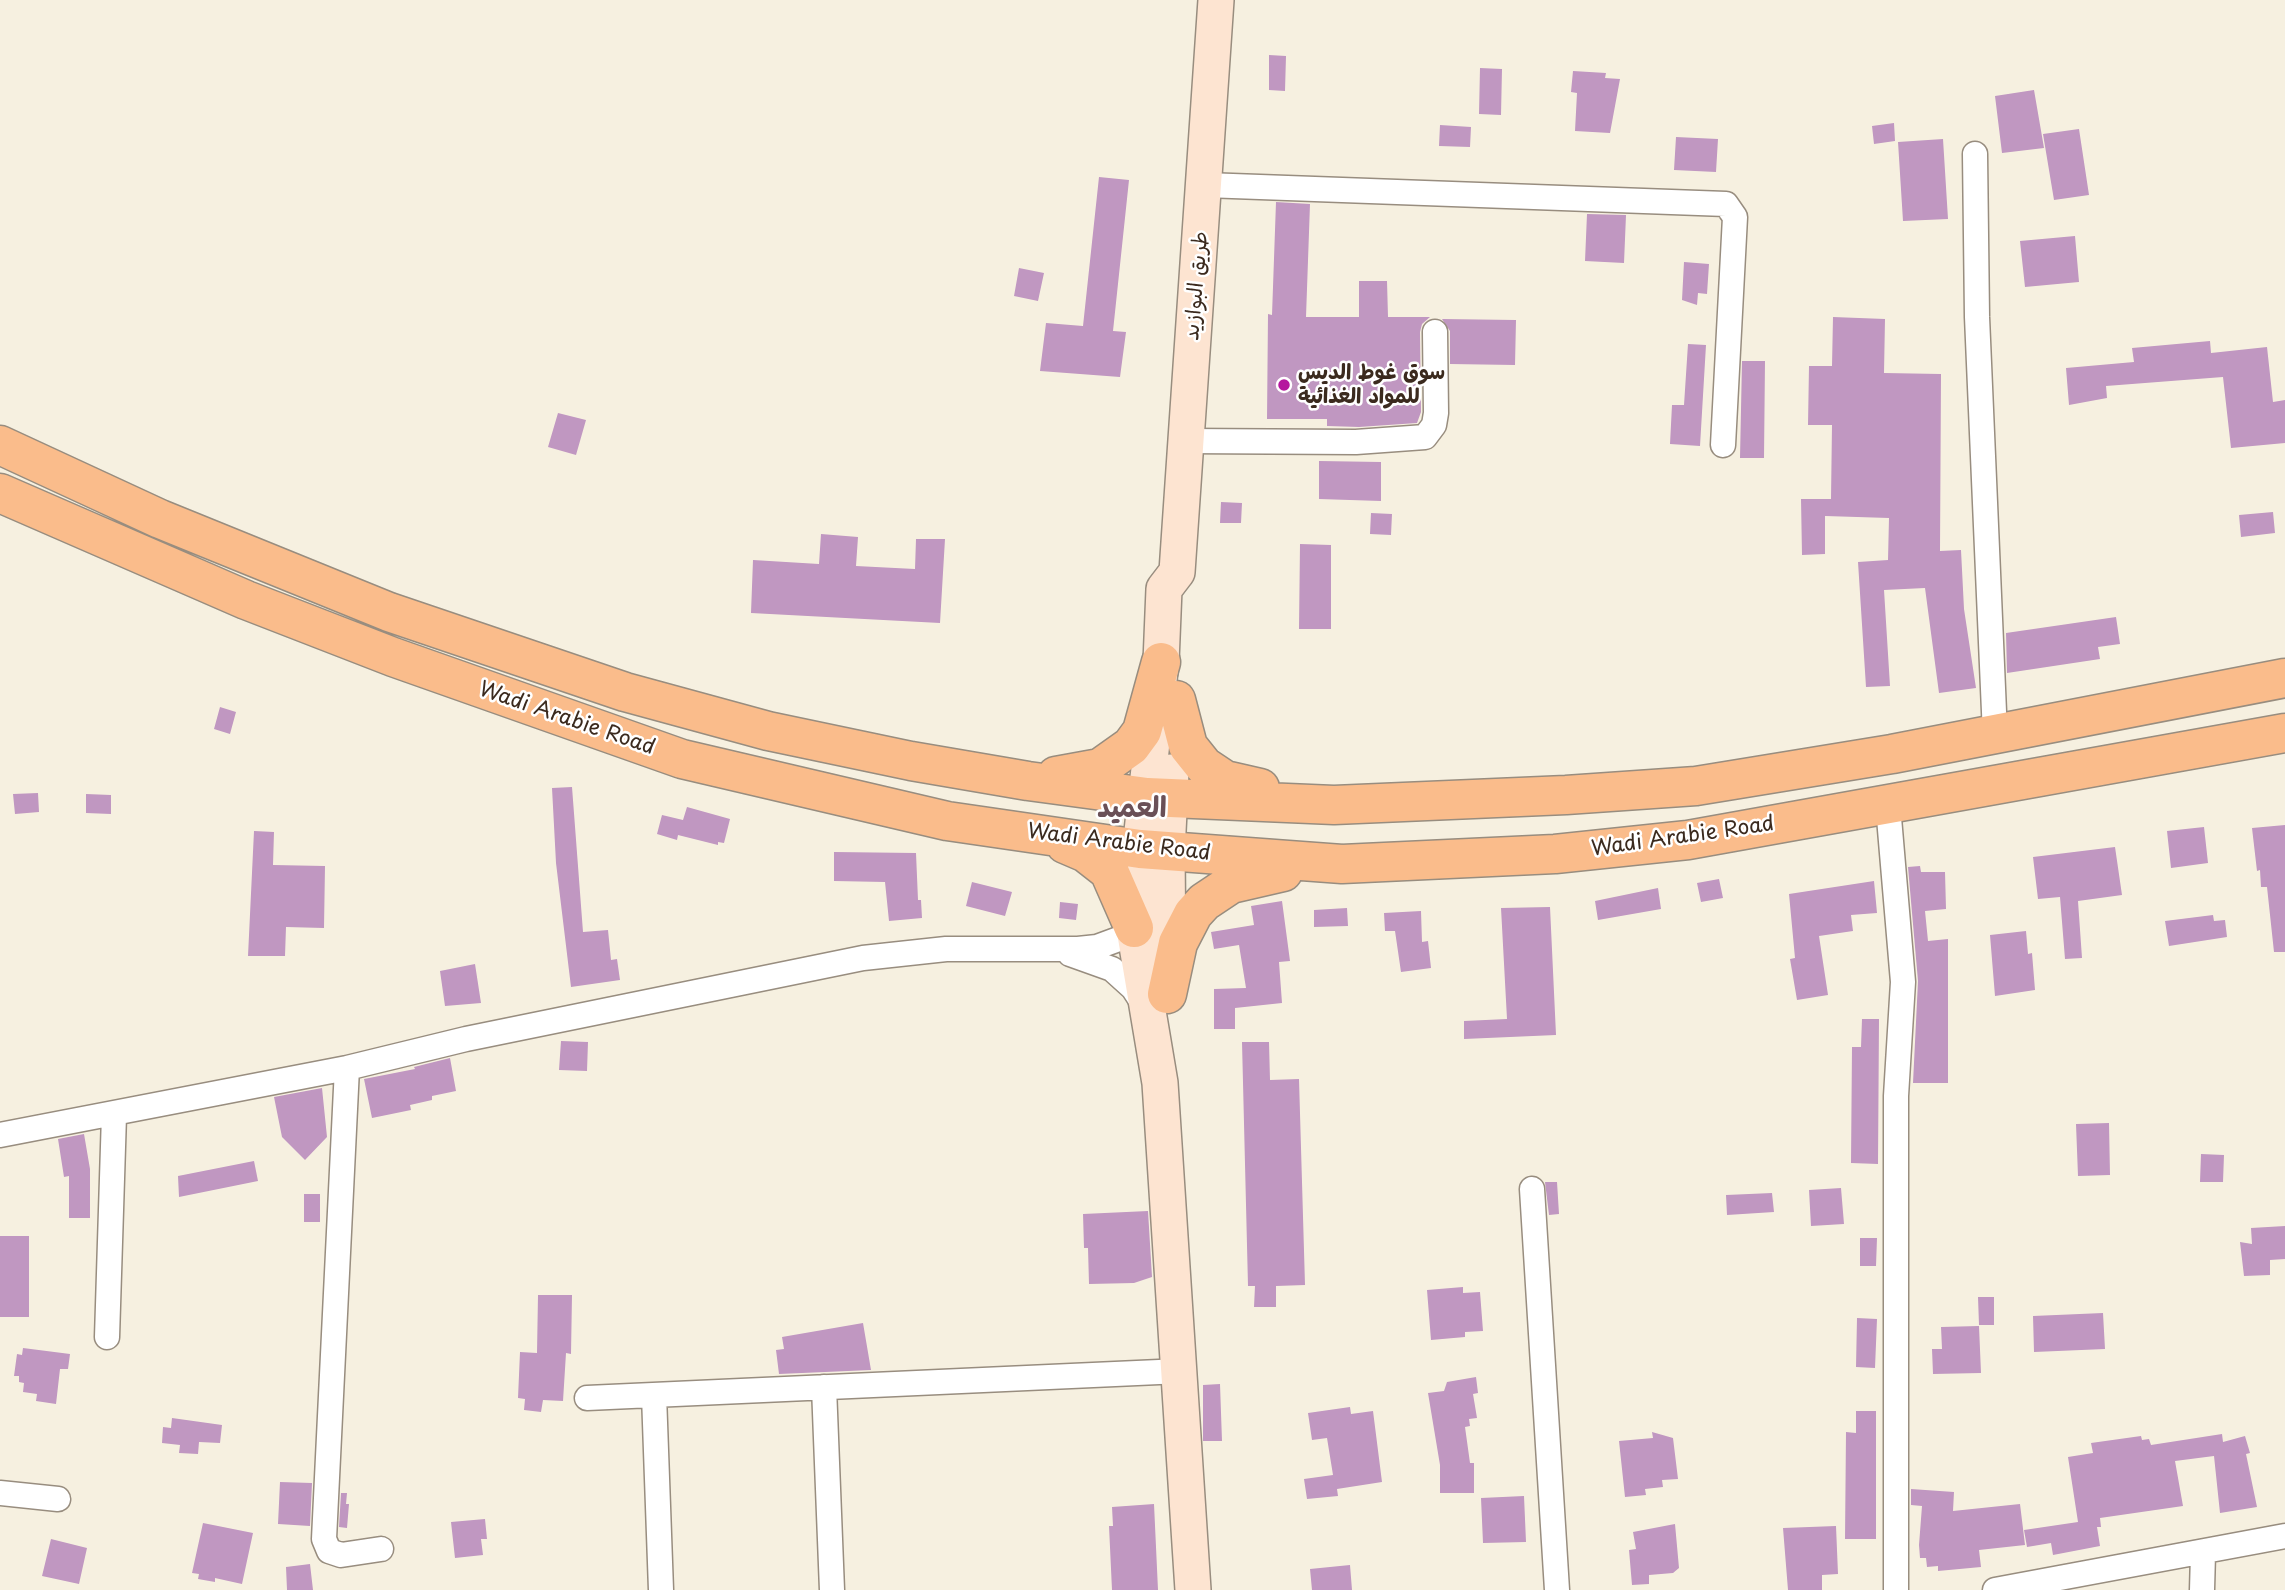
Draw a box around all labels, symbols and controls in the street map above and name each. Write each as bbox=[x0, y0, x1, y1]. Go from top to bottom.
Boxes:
street label: طريق البوازيد bbox=[1180, 230, 1214, 342]
place label: سوق غوط الديس للمواد الغذائية bbox=[1298, 360, 1445, 410]
marker: سوق غوط الديس للمواد الغذائية bbox=[1276, 377, 1292, 393]
street label: Wadi Arabie Road bbox=[476, 677, 658, 761]
district label: العميد bbox=[1097, 792, 1167, 826]
street label: Wadi Arabie Road bbox=[1590, 812, 1776, 862]
street label: Wadi Arabie Road bbox=[1026, 819, 1212, 867]

